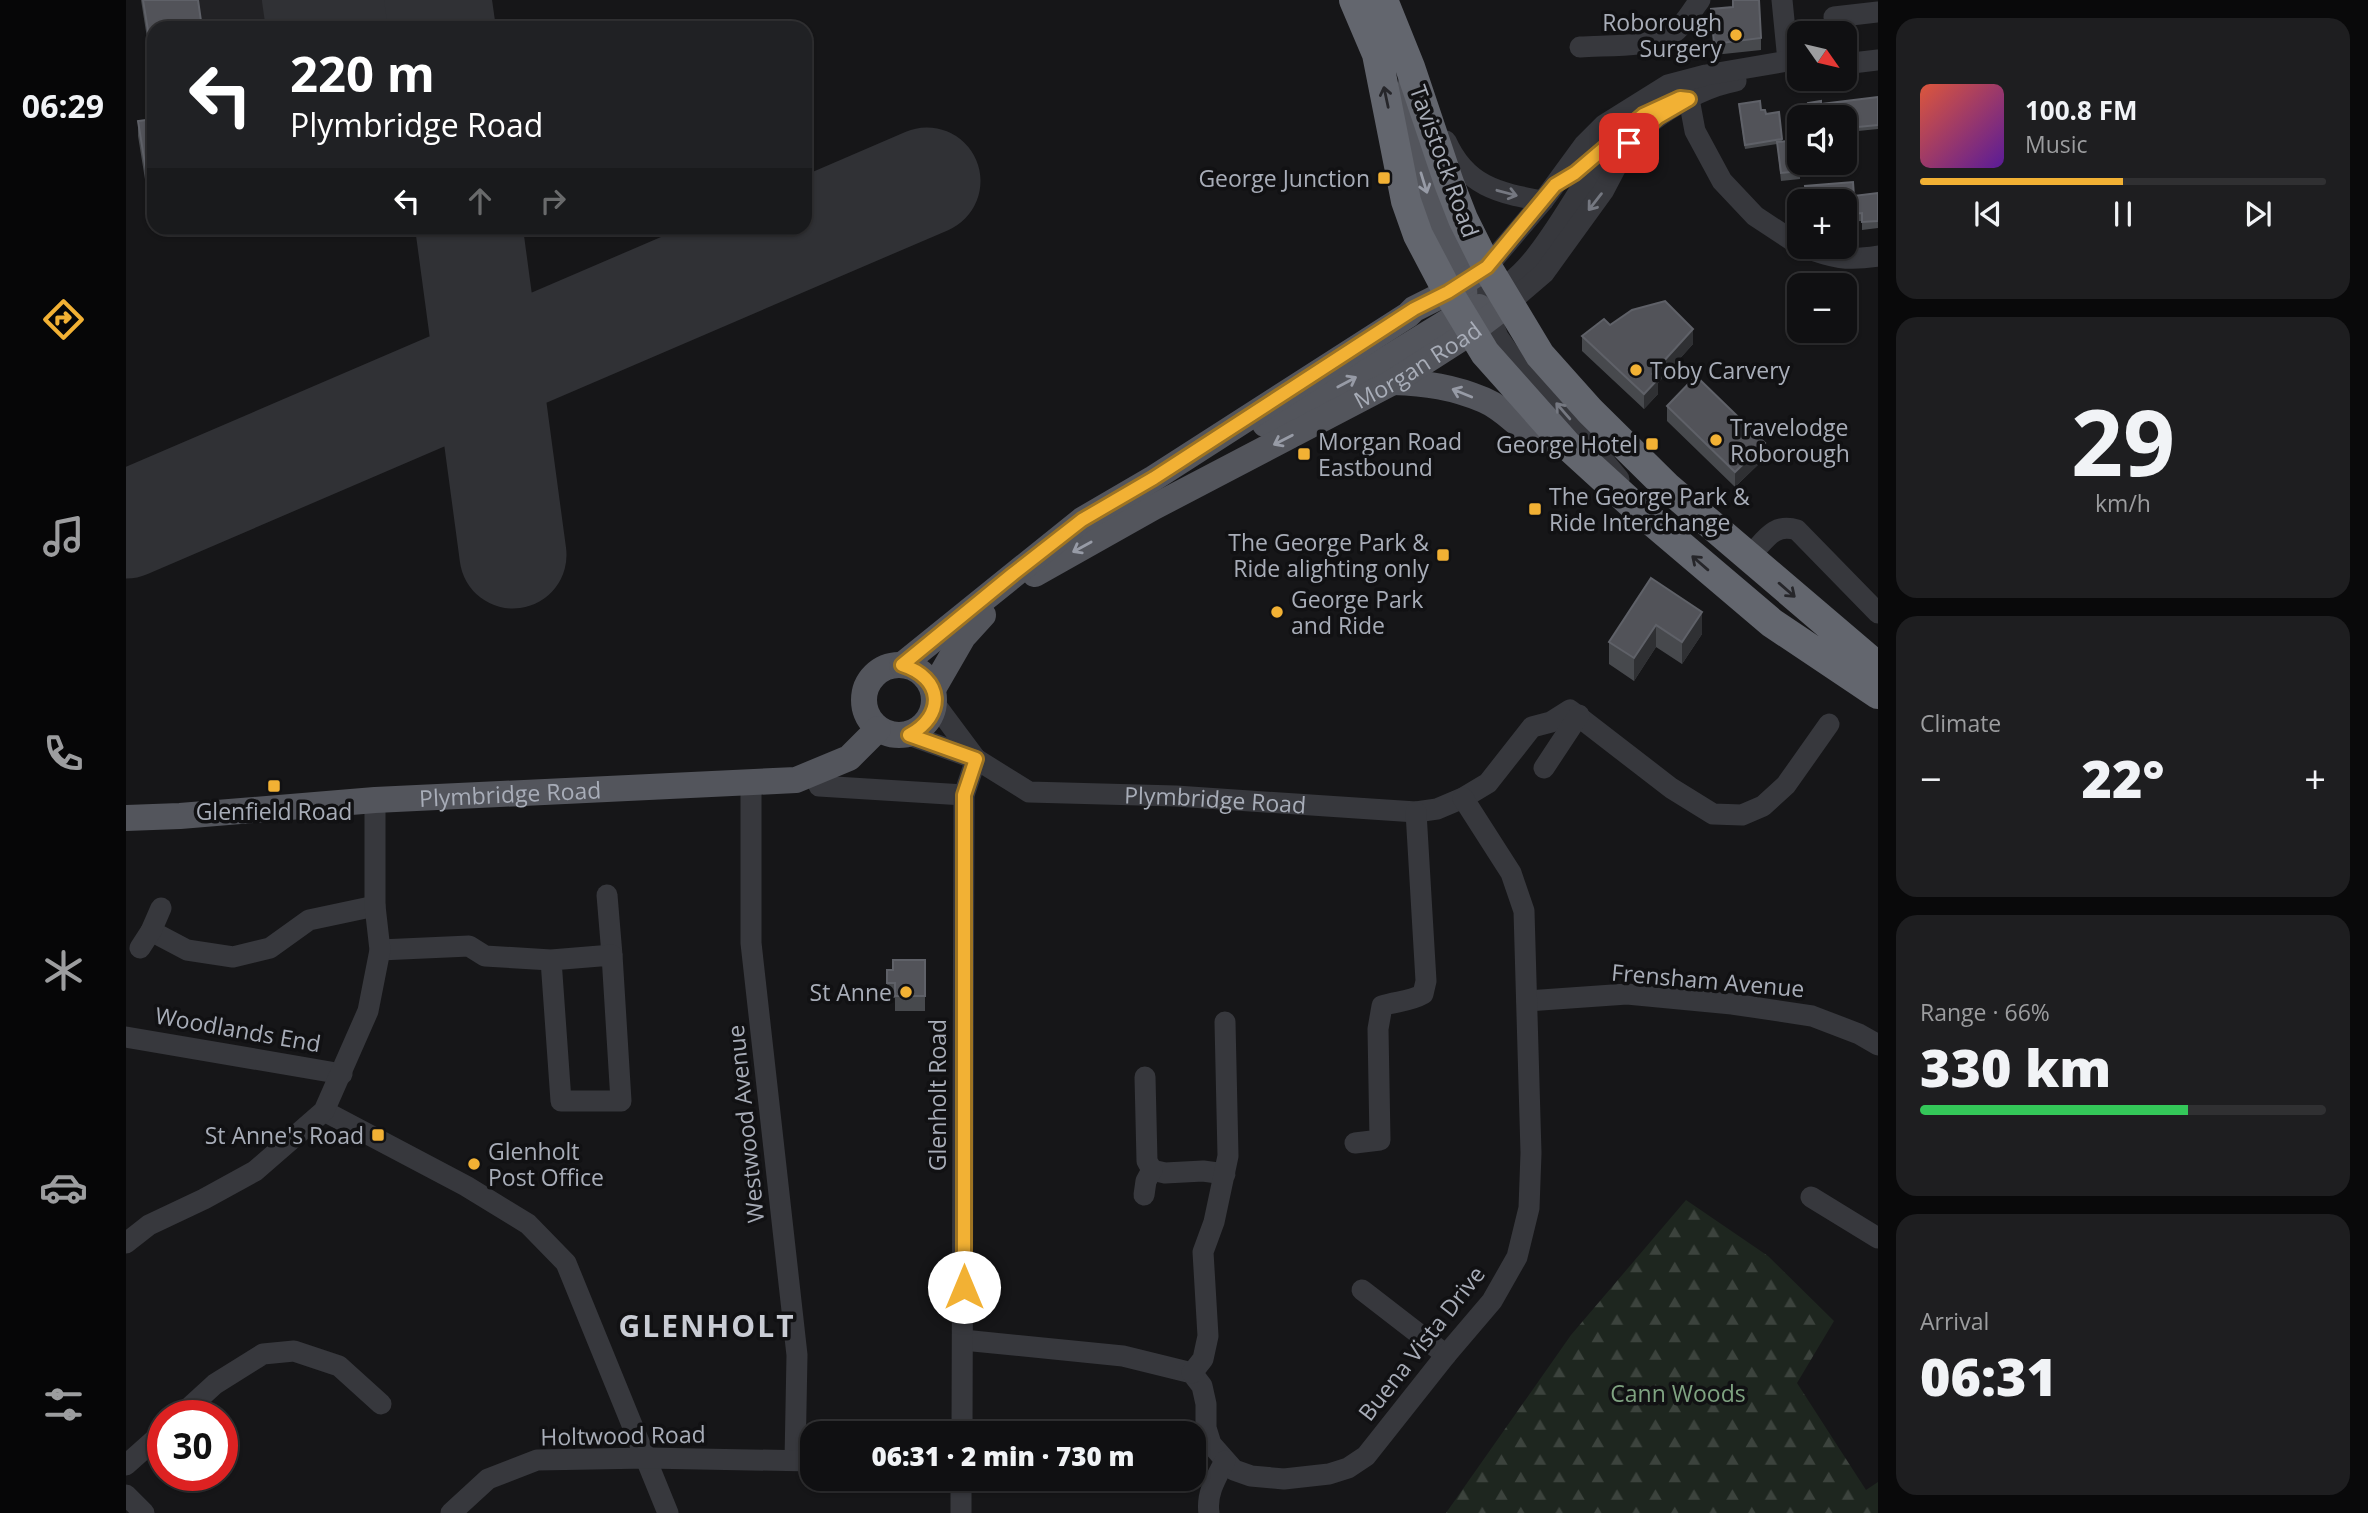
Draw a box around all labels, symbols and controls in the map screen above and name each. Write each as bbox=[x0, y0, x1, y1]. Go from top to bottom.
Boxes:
place label: Roborough Surgery bbox=[1602, 6, 1722, 64]
north arrow bbox=[1787, 21, 1857, 91]
map controls bbox=[1787, 21, 1857, 343]
marker: Roborough Surgery bbox=[1728, 27, 1744, 43]
text: 220 m bbox=[290, 40, 435, 106]
icon: left bbox=[175, 49, 266, 140]
street label: Tavistock Road bbox=[1403, 80, 1487, 242]
text: 06:29 bbox=[22, 84, 104, 127]
one-way arrow bbox=[1379, 86, 1393, 109]
text: 100.8 FM bbox=[2025, 92, 2137, 128]
text: Plymbridge Road bbox=[290, 103, 543, 146]
button: sound bbox=[1787, 105, 1857, 175]
pin bbox=[1599, 113, 1659, 173]
icon: arrive bbox=[1610, 124, 1648, 162]
text: Music bbox=[2025, 128, 2088, 160]
place label: George Junction bbox=[1198, 162, 1370, 194]
marker: George Junction bbox=[1376, 170, 1392, 186]
one-way arrow bbox=[1418, 171, 1431, 193]
icon: left bbox=[388, 182, 426, 220]
icon: ahead bbox=[461, 182, 499, 220]
icon: right bbox=[534, 182, 572, 220]
one-way arrow bbox=[1495, 187, 1517, 200]
button: + bbox=[1787, 189, 1857, 259]
one-way arrow bbox=[1588, 192, 1603, 210]
icon: previous bbox=[1969, 195, 2007, 233]
icon: pause bbox=[2104, 195, 2142, 233]
icon: next bbox=[2239, 195, 2277, 233]
button: − bbox=[1787, 273, 1857, 343]
icon: directions bbox=[39, 295, 88, 344]
street label: Morgan Road bbox=[1348, 314, 1488, 416]
place label: Toby Carvery bbox=[1650, 354, 1791, 386]
marker: Toby Carvery bbox=[1628, 362, 1644, 378]
one-way arrow bbox=[1336, 375, 1357, 388]
text: 29 bbox=[2071, 379, 2175, 503]
one-way arrow bbox=[1452, 386, 1474, 399]
one-way arrow bbox=[1556, 403, 1572, 421]
place label: Travelodge Roborough bbox=[1730, 411, 1850, 469]
place label: Morgan Road Eastbound bbox=[1318, 425, 1462, 483]
place label: George Hotel bbox=[1496, 428, 1638, 460]
marker: Travelodge Roborough bbox=[1708, 432, 1724, 448]
one-way arrow bbox=[1273, 433, 1293, 447]
marker: George Hotel bbox=[1644, 436, 1660, 452]
marker: Morgan Road Eastbound bbox=[1296, 446, 1312, 462]
place label: The George Park & Ride Interchange bbox=[1549, 480, 1750, 538]
text: km/h bbox=[2095, 487, 2151, 519]
marker: The George Park & Ride Interchange bbox=[1527, 501, 1543, 517]
icon: music bbox=[39, 512, 88, 561]
place label: The George Park & Ride alighting only bbox=[1228, 526, 1429, 584]
one-way arrow bbox=[1072, 541, 1093, 554]
marker: The George Park & Ride alighting only bbox=[1435, 547, 1451, 563]
one-way arrow bbox=[1692, 555, 1710, 571]
one-way arrow bbox=[1778, 582, 1796, 598]
place label: George Park and Ride bbox=[1291, 583, 1423, 641]
marker: George Park and Ride bbox=[1269, 604, 1285, 620]
text: Climate bbox=[1920, 707, 2001, 739]
icon: phone bbox=[39, 729, 88, 778]
text: 22° bbox=[2082, 742, 2164, 813]
text: − bbox=[1920, 752, 1942, 804]
text: + bbox=[2304, 752, 2326, 804]
street label: Plymbridge Road bbox=[418, 773, 602, 814]
marker: Glenfield Road bbox=[266, 778, 282, 794]
street label: Plymbridge Road bbox=[1124, 779, 1307, 821]
place label: Glenfield Road bbox=[196, 795, 352, 827]
icon: climate bbox=[39, 946, 88, 995]
street label: Frensham Avenue bbox=[1610, 956, 1806, 1004]
place label: St Anne bbox=[810, 976, 892, 1008]
marker: St Anne bbox=[898, 984, 914, 1000]
text: Range · 66% bbox=[1920, 996, 2050, 1028]
street label: Woodlands End bbox=[153, 999, 323, 1059]
street label: Glenholt Road bbox=[921, 1019, 953, 1171]
street label: Westwood Avenue bbox=[719, 1023, 771, 1225]
text: 330 km bbox=[1920, 1031, 2111, 1102]
place label: St Anne's Road bbox=[205, 1119, 364, 1151]
marker: St Anne's Road bbox=[370, 1127, 386, 1143]
place label: Glenholt Post Office bbox=[488, 1135, 604, 1193]
marker: Glenholt Post Office bbox=[466, 1156, 482, 1172]
icon: car bbox=[39, 1163, 88, 1212]
position arrow bbox=[927, 1250, 1001, 1324]
street label: Buena Vista Drive bbox=[1350, 1259, 1492, 1427]
district label: GLENHOLT bbox=[618, 1305, 796, 1346]
text: Arrival bbox=[1920, 1305, 1989, 1337]
text: 06:31 bbox=[1920, 1340, 2057, 1411]
park label: Cann Woods bbox=[1610, 1377, 1746, 1409]
icon: filters bbox=[39, 1380, 88, 1429]
speed limit sign: 30 bbox=[147, 1400, 238, 1491]
street label: Holtwood Road bbox=[540, 1418, 706, 1452]
text: 06:31 · 2 min · 730 m bbox=[872, 1438, 1134, 1474]

